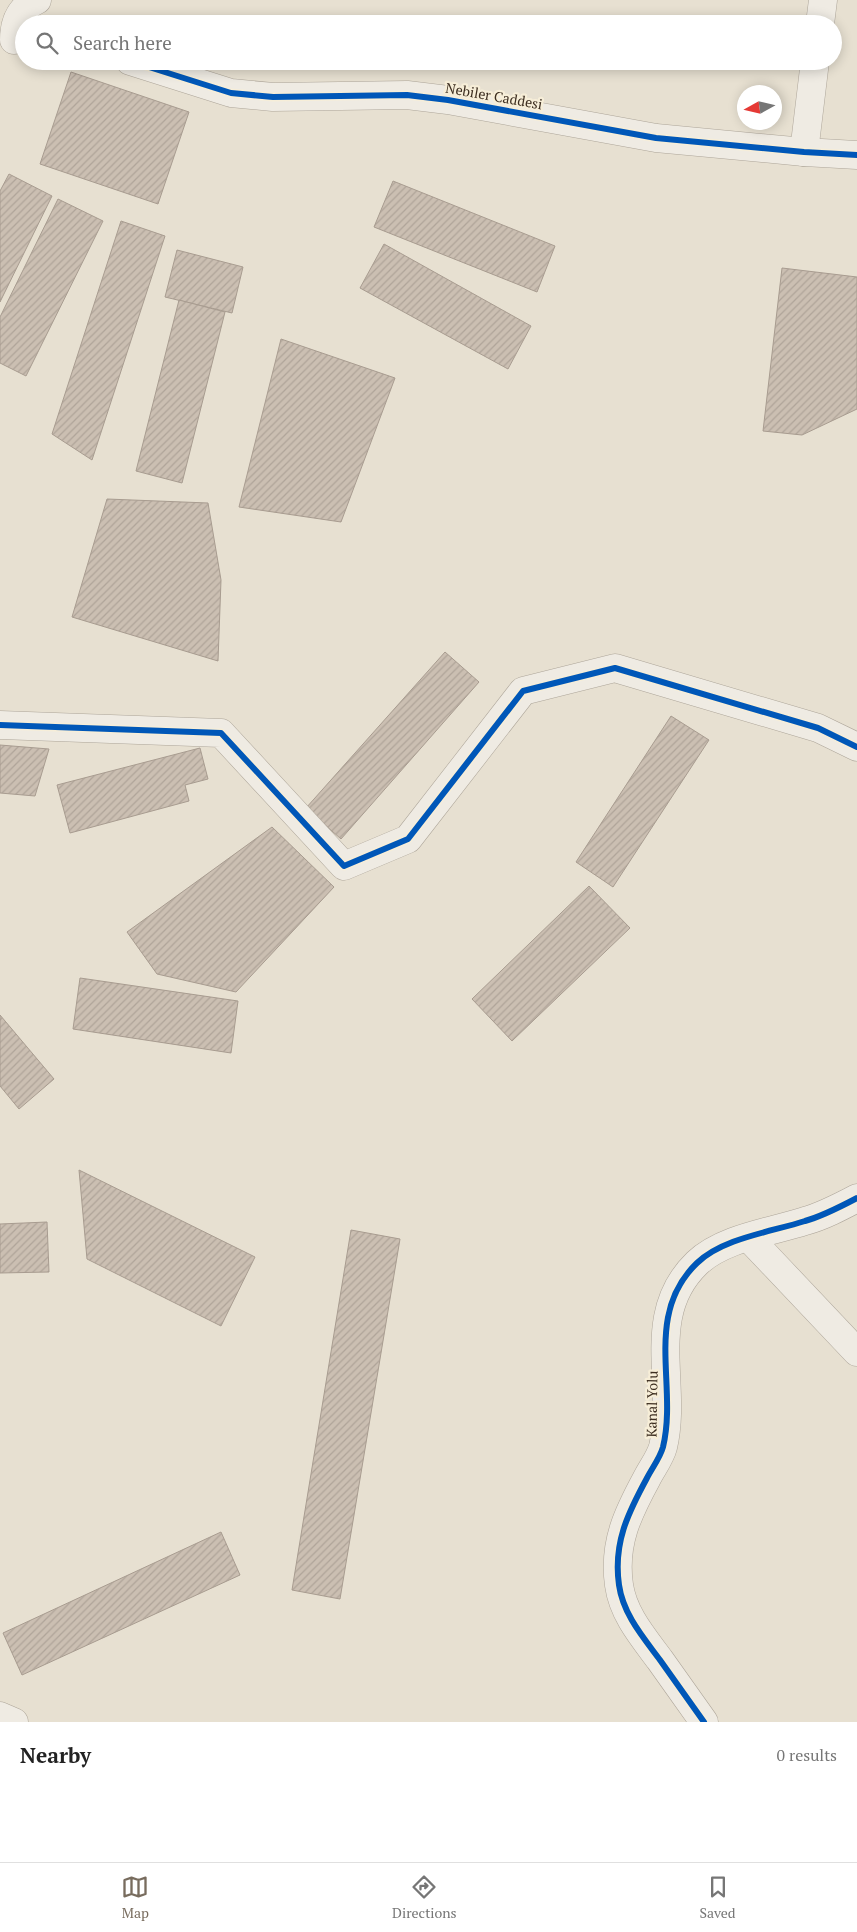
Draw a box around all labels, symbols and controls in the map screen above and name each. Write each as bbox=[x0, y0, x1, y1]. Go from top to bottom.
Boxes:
search box bbox=[15, 15, 842, 70]
icon: search bbox=[33, 29, 61, 57]
text: Search here bbox=[73, 30, 172, 55]
street label: Nebiler Caddesi bbox=[444, 78, 544, 113]
north arrow bbox=[737, 85, 782, 130]
street label: Kanal Yolu bbox=[641, 1370, 662, 1438]
text: Nearby bbox=[20, 1741, 91, 1769]
text: 0 results bbox=[777, 1744, 837, 1766]
tab: Map bbox=[121, 1873, 149, 1922]
tab: Directions bbox=[392, 1873, 457, 1922]
tab: Saved bbox=[699, 1873, 736, 1922]

